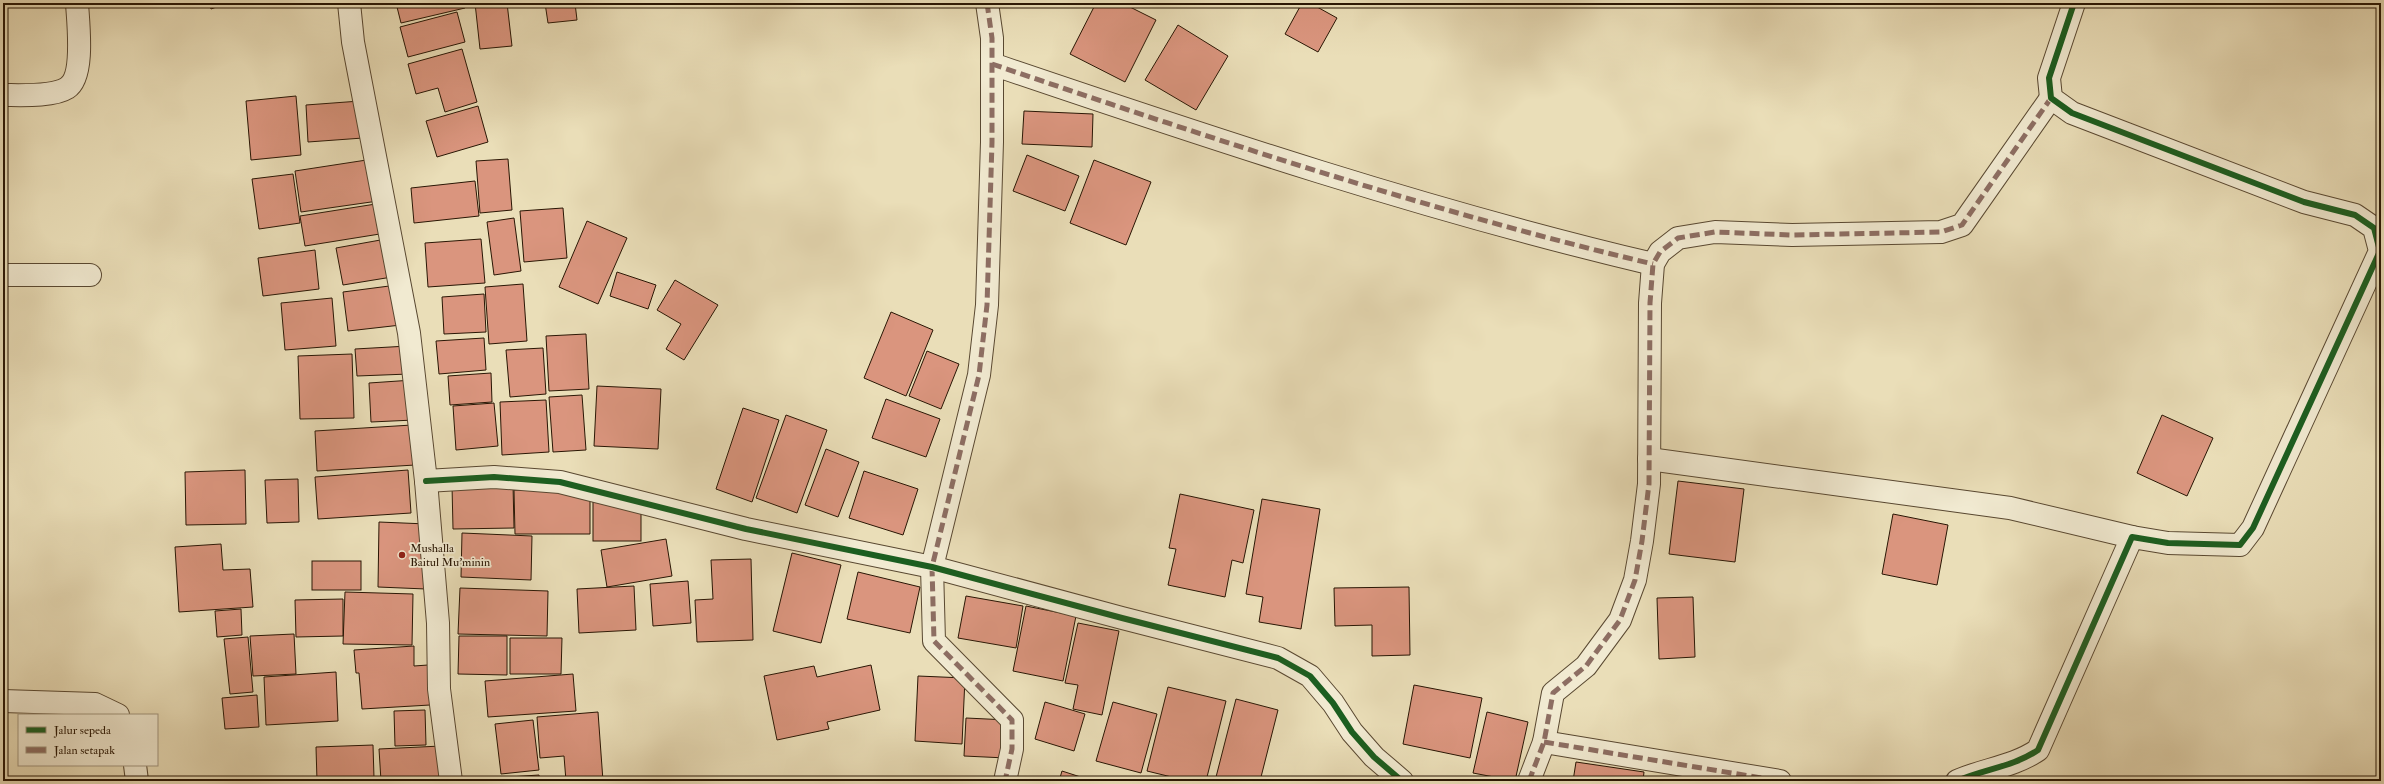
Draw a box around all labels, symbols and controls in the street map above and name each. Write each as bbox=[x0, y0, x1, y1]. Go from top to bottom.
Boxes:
place label: Mushalla Baitul Mu'minin bbox=[410, 541, 490, 570]
marker: Mushalla Baitul Mu'minin bbox=[397, 550, 407, 560]
legend bbox=[18, 714, 158, 766]
text: Jalur sepeda bbox=[53, 723, 112, 738]
text: Jalan setapak bbox=[53, 743, 115, 758]

